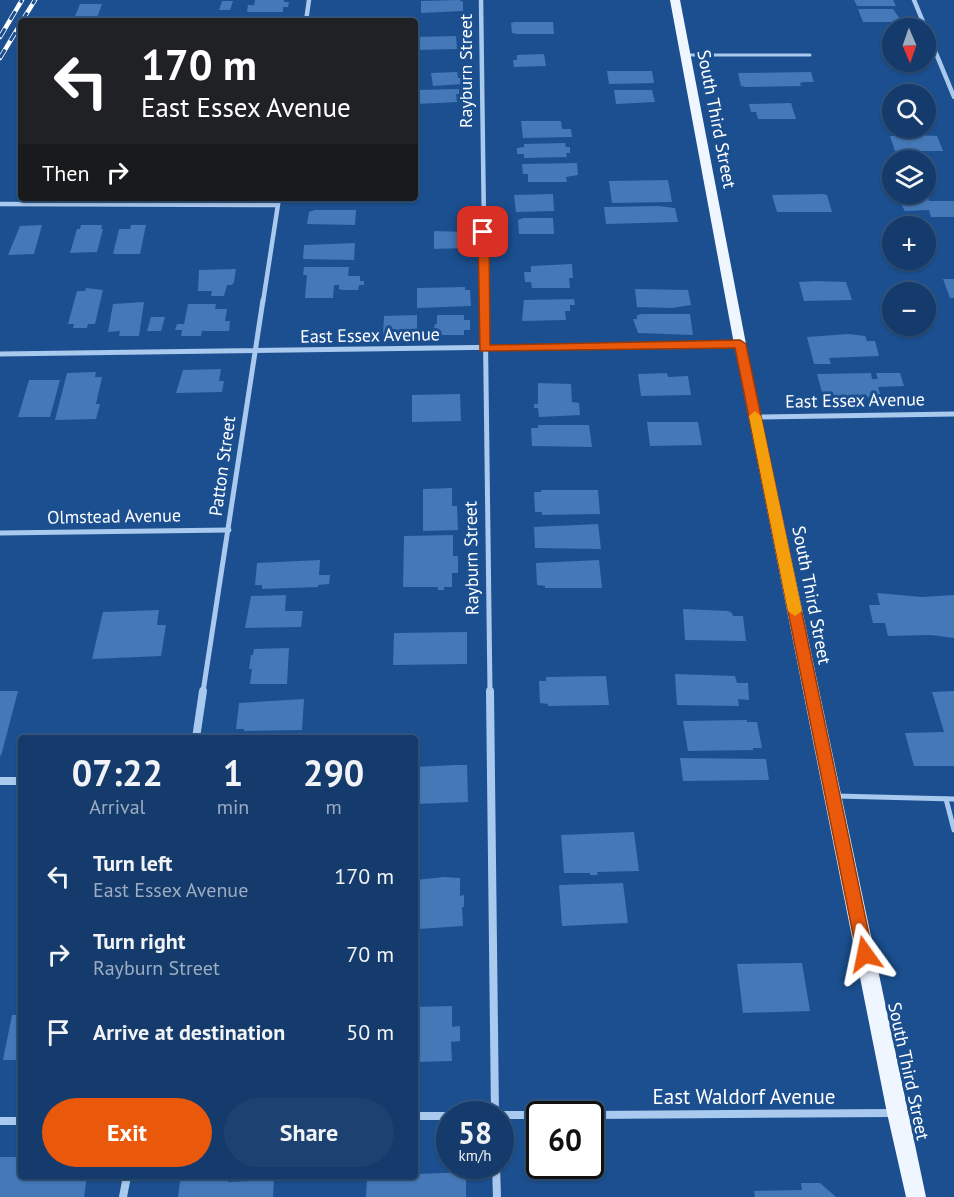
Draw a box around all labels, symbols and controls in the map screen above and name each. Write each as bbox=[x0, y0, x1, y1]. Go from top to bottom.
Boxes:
street label: Rayburn Street bbox=[454, 14, 477, 128]
north arrow bbox=[882, 18, 936, 72]
map controls bbox=[882, 18, 936, 336]
text: 170 m bbox=[141, 37, 257, 92]
icon: left bbox=[42, 42, 120, 120]
street label: South Third Street bbox=[692, 48, 742, 190]
button: search bbox=[882, 84, 936, 138]
text: East Essex Avenue bbox=[141, 90, 351, 124]
button: layers bbox=[882, 150, 936, 204]
icon: right bbox=[101, 156, 134, 189]
text: Then bbox=[42, 159, 89, 187]
pin bbox=[457, 206, 508, 257]
icon: arrive bbox=[466, 215, 499, 248]
button: + bbox=[882, 216, 936, 270]
button: − bbox=[882, 282, 936, 336]
street label: East Essex Avenue bbox=[300, 322, 440, 348]
street label: East Essex Avenue bbox=[785, 387, 925, 413]
street label: Patton Street bbox=[204, 415, 240, 517]
street label: Rayburn Street bbox=[459, 501, 483, 615]
street label: Olmstead Avenue bbox=[47, 503, 181, 529]
street label: South Third Street bbox=[787, 524, 837, 666]
text: 07:22 bbox=[72, 749, 163, 796]
text: 1 bbox=[223, 749, 243, 796]
text: 290 bbox=[303, 749, 364, 796]
text: Arrival bbox=[89, 794, 145, 820]
text: min bbox=[217, 794, 249, 820]
text: m bbox=[326, 794, 342, 820]
text: Turn left bbox=[93, 849, 173, 877]
icon: left bbox=[42, 860, 75, 893]
text: 170 m bbox=[334, 862, 394, 890]
text: East Essex Avenue bbox=[93, 877, 248, 903]
position arrow bbox=[833, 922, 897, 986]
text: Turn right bbox=[93, 927, 185, 955]
icon: right bbox=[42, 938, 75, 971]
text: 70 m bbox=[346, 940, 394, 968]
text: Rayburn Street bbox=[93, 955, 220, 981]
street label: South Third Street bbox=[883, 1000, 935, 1142]
icon: arrive bbox=[42, 1016, 75, 1049]
text: Arrive at destination bbox=[93, 1018, 285, 1046]
text: 50 m bbox=[346, 1018, 394, 1046]
street label: East Waldorf Avenue bbox=[653, 1083, 835, 1110]
button: Exit bbox=[42, 1098, 212, 1167]
button: Share bbox=[224, 1098, 394, 1167]
speed limit sign: 60 bbox=[526, 1101, 604, 1179]
text: 58 bbox=[458, 1113, 492, 1152]
text: km/h bbox=[459, 1146, 491, 1165]

